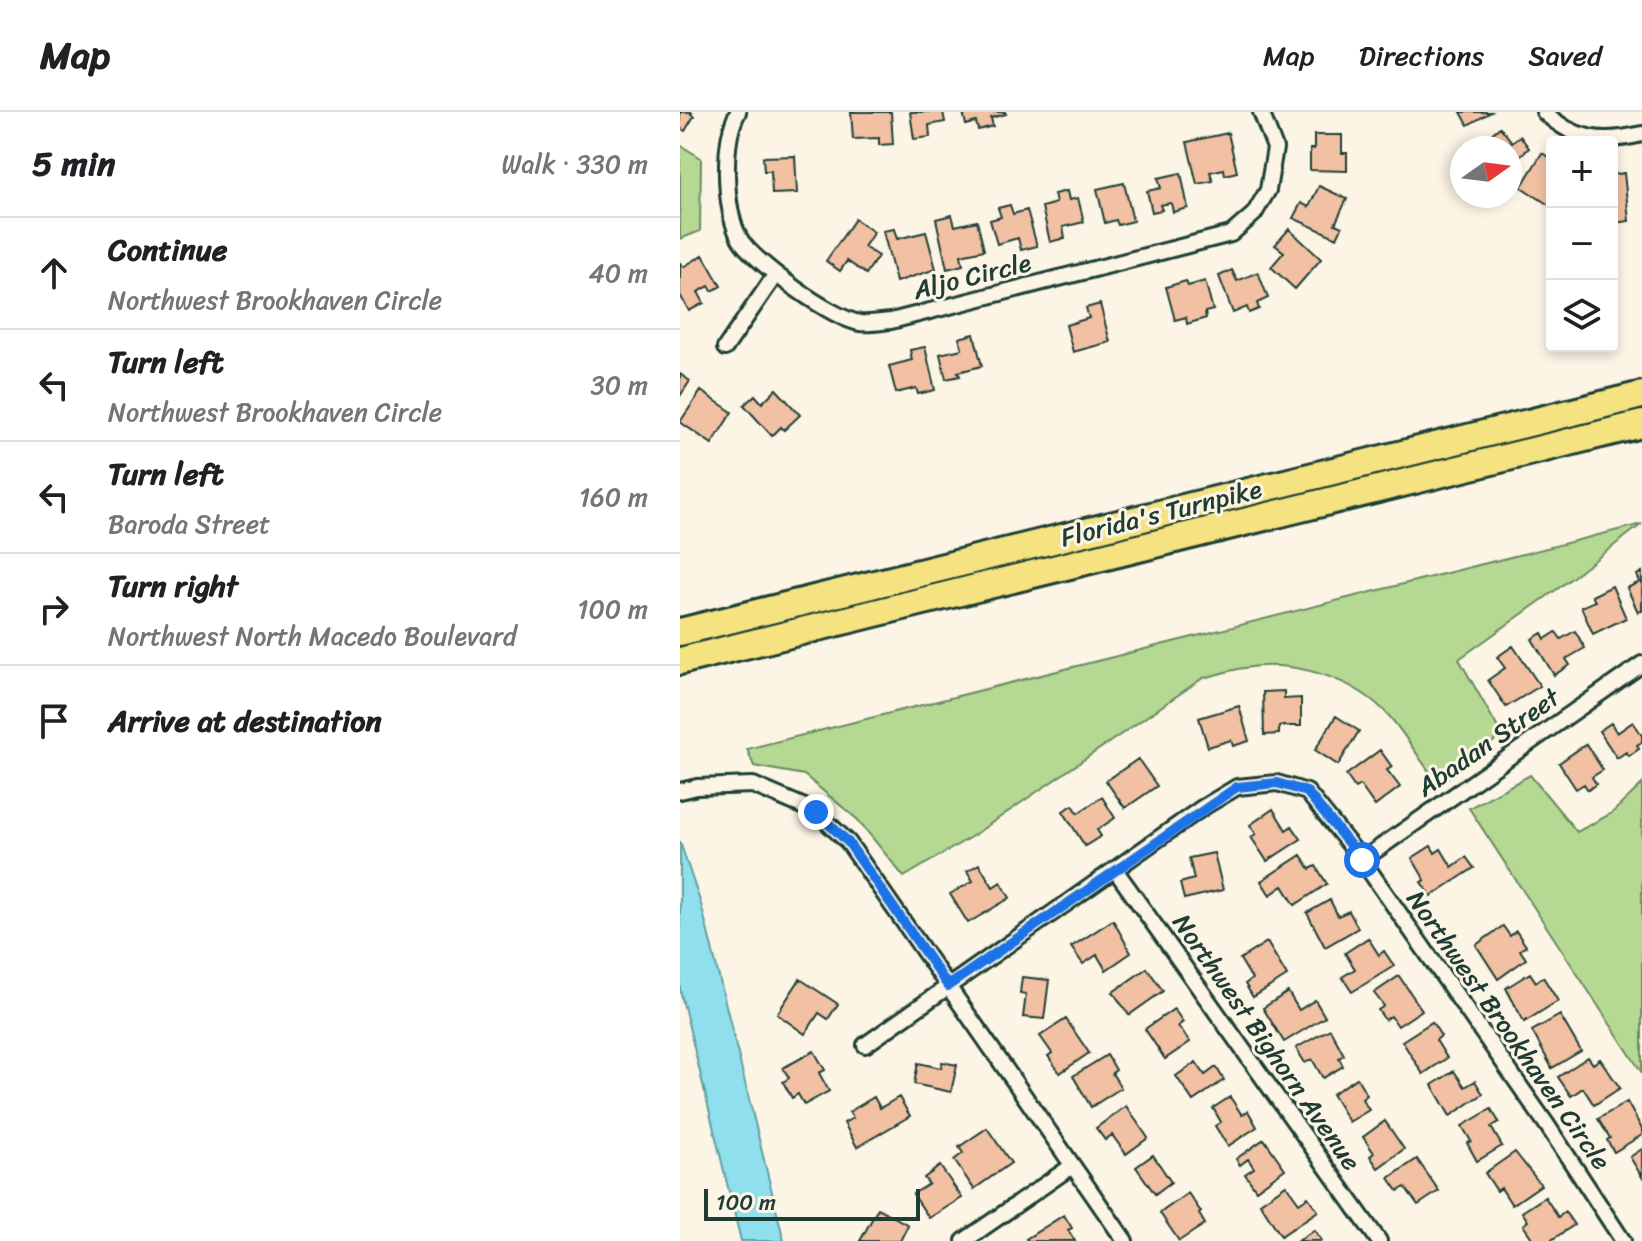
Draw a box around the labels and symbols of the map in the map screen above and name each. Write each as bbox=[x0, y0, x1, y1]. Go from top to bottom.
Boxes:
north arrow bbox=[1450, 136, 1522, 208]
street label: Aljo Circle bbox=[907, 239, 1036, 313]
street label: Florida's Turnpike bbox=[1056, 466, 1267, 560]
street label: Abadan Street bbox=[1406, 674, 1571, 809]
route end bbox=[798, 794, 834, 830]
route start bbox=[1344, 842, 1380, 878]
street label: Northwest Brookhaven Circle bbox=[1394, 880, 1624, 1180]
street label: Northwest Bighorn Avenue bbox=[1160, 903, 1374, 1181]
scale bar bbox=[704, 1185, 920, 1221]

